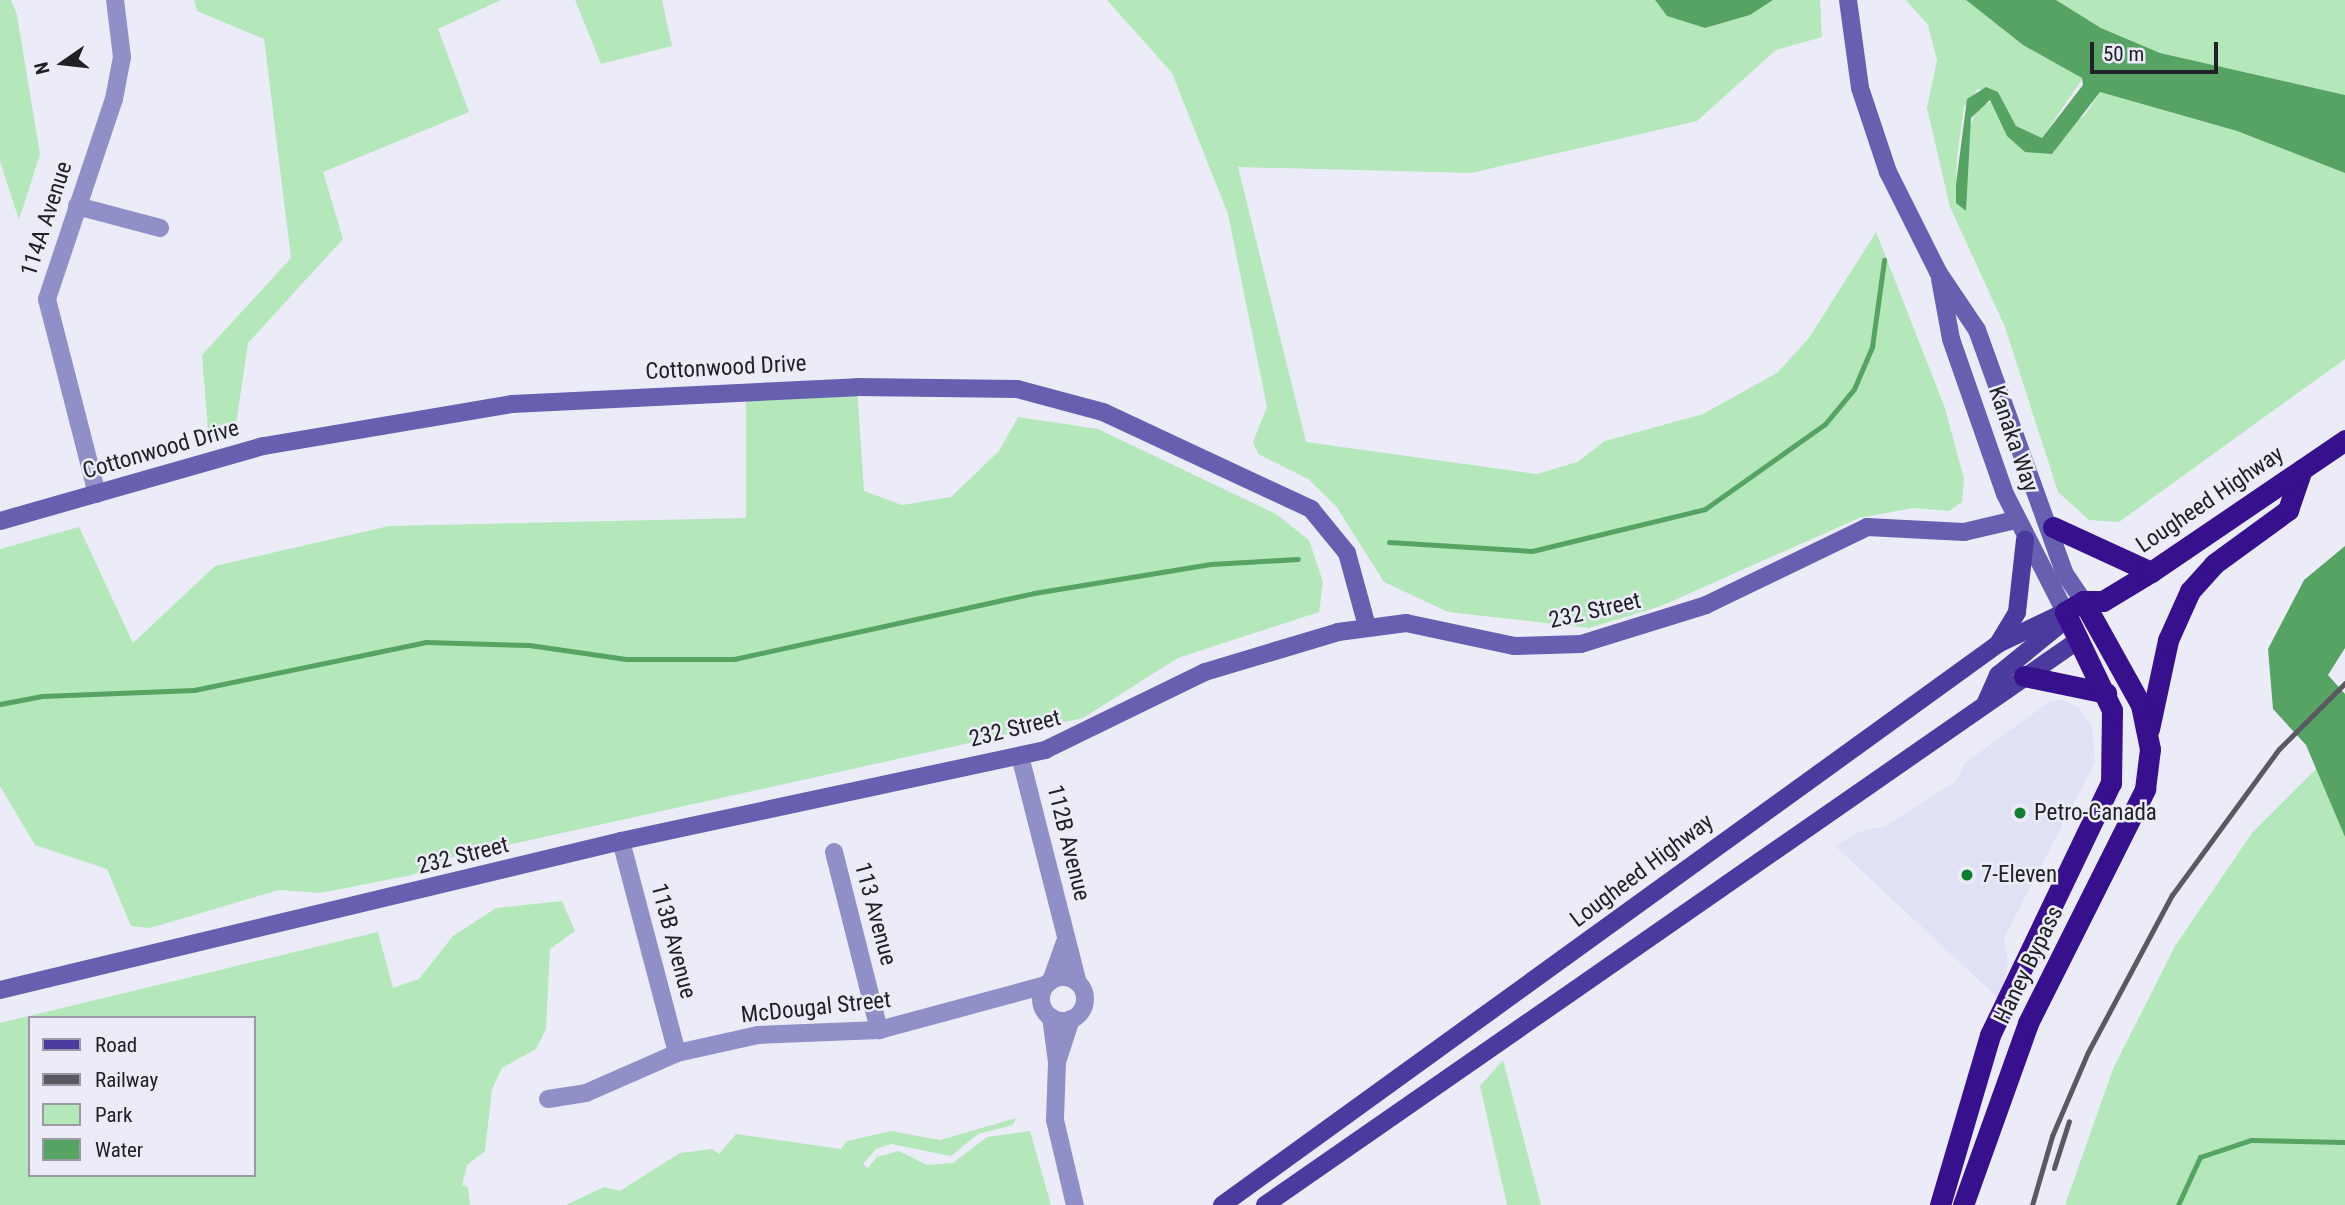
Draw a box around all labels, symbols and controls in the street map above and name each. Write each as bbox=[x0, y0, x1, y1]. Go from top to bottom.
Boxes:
north arrow bbox=[28, 28, 98, 98]
scale bar bbox=[2093, 28, 2221, 72]
text: 50 m bbox=[2103, 42, 2144, 66]
text: N bbox=[30, 60, 55, 77]
street label: 114A Avenue bbox=[16, 158, 78, 280]
street label: Cottonwood Drive bbox=[645, 350, 807, 386]
street label: Kanaka Way bbox=[1982, 383, 2044, 495]
street label: Cottonwood Drive bbox=[80, 415, 242, 485]
street label: Lougheed Highway bbox=[2131, 441, 2289, 559]
street label: 232 Street bbox=[1546, 587, 1644, 635]
street label: 232 Street bbox=[966, 704, 1064, 754]
street label: 112B Avenue bbox=[1040, 782, 1096, 904]
place label: Petro-Canada bbox=[2034, 799, 2157, 827]
marker: Petro-Canada bbox=[2012, 805, 2028, 821]
street label: Lougheed Highway bbox=[1565, 808, 1719, 934]
street label: 232 Street bbox=[414, 831, 512, 881]
street label: 113 Avenue bbox=[848, 859, 902, 969]
place label: 7-Eleven bbox=[1981, 861, 2057, 889]
marker: 7-Eleven bbox=[1959, 867, 1975, 883]
street label: 113B Avenue bbox=[644, 880, 702, 1002]
street label: Haney Bypass bbox=[1989, 902, 2069, 1028]
street label: McDougal Street bbox=[740, 986, 892, 1030]
legend bbox=[28, 1016, 256, 1177]
text: Road bbox=[95, 1033, 137, 1057]
text: Railway bbox=[95, 1068, 158, 1092]
text: Park bbox=[95, 1103, 132, 1127]
text: Water bbox=[95, 1138, 143, 1162]

